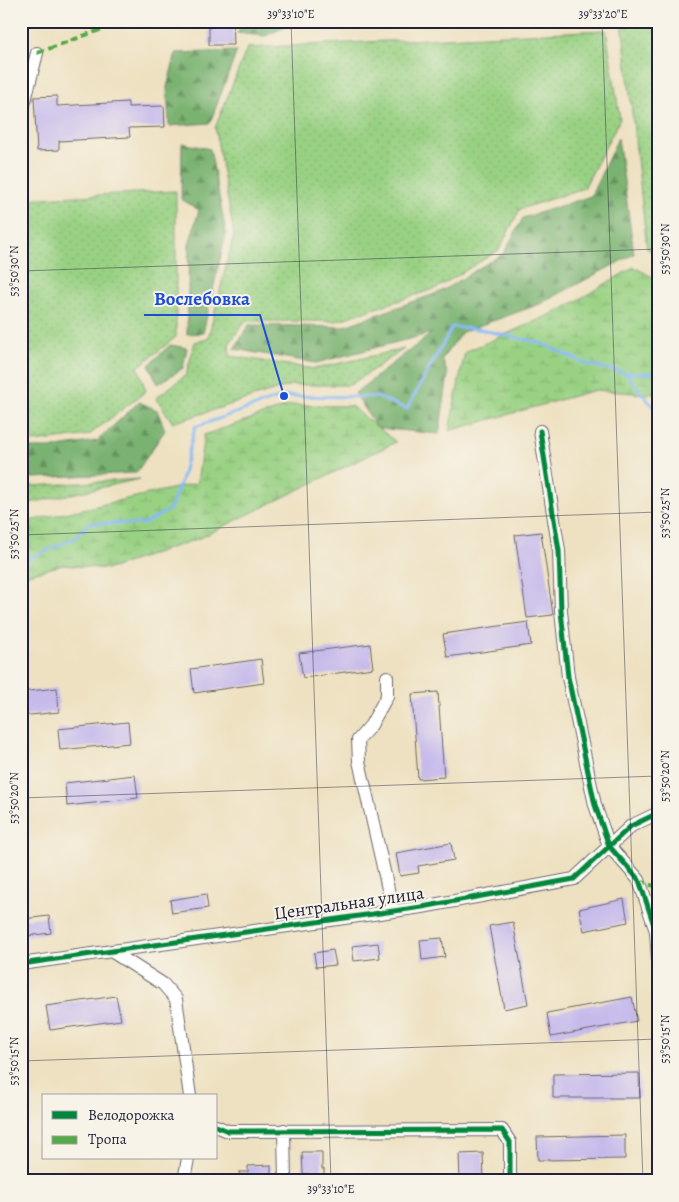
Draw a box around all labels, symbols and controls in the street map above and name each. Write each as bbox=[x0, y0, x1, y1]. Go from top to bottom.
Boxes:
text: 39°33'10"E bbox=[267, 6, 315, 22]
text: 39°33'20"E bbox=[579, 6, 627, 22]
text: 53°50'30"N bbox=[657, 223, 673, 275]
text: 53°50'30"N bbox=[6, 245, 22, 297]
callout: Вослебовка bbox=[144, 281, 260, 315]
text: Вослебовка bbox=[154, 286, 251, 312]
text: 53°50'25"N bbox=[657, 487, 673, 538]
text: 53°50'25"N bbox=[6, 508, 22, 559]
text: 53°50'20"N bbox=[657, 750, 673, 802]
text: 53°50'20"N bbox=[6, 772, 22, 824]
street label: Центральная улица bbox=[273, 881, 426, 925]
text: 53°50'15"N bbox=[657, 1014, 673, 1063]
text: 53°50'15"N bbox=[6, 1036, 22, 1085]
legend bbox=[42, 1094, 218, 1160]
text: Велодорожка bbox=[88, 1105, 175, 1125]
text: Тропа bbox=[88, 1129, 127, 1149]
text: 39°33'10"E bbox=[307, 1181, 355, 1197]

